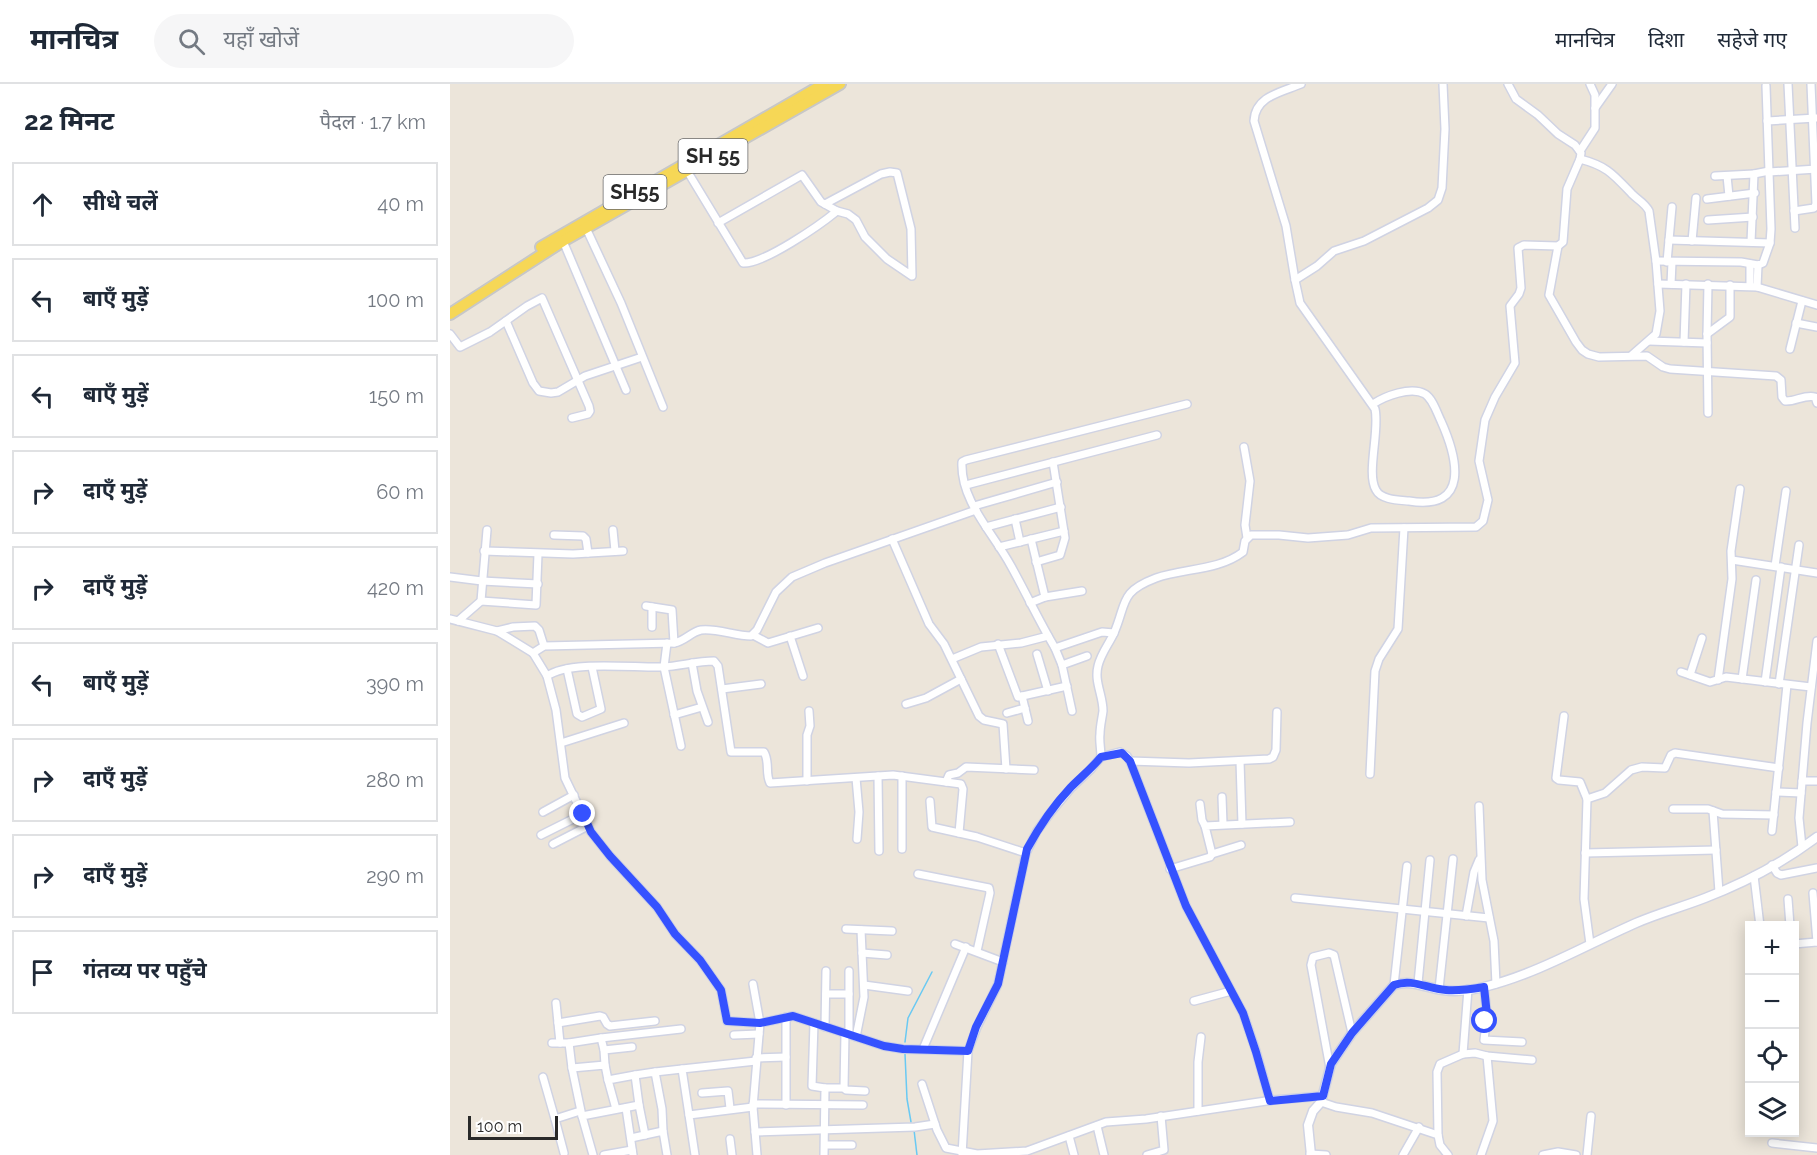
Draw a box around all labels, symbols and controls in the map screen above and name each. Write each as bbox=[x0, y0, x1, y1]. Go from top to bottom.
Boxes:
search box bbox=[154, 14, 574, 68]
text: मानचित्र bbox=[30, 23, 118, 56]
icon: search bbox=[175, 25, 208, 58]
text: यहाँ खोजें bbox=[223, 26, 299, 52]
text: मानचित्र bbox=[1555, 27, 1615, 52]
text: दिशा bbox=[1648, 27, 1684, 52]
text: सहेजे गए bbox=[1717, 27, 1787, 52]
text: 22 मिनट bbox=[24, 106, 114, 136]
text: पैदल · 1.7 km bbox=[320, 110, 426, 134]
road number: SH 55 bbox=[678, 139, 748, 173]
road number: SH55 bbox=[604, 175, 666, 209]
icon: ahead bbox=[26, 188, 59, 221]
text: सीधे चलें bbox=[83, 189, 158, 215]
text: 40 m bbox=[377, 192, 424, 216]
icon: left bbox=[26, 284, 59, 317]
text: बाएँ मुड़ें bbox=[83, 285, 149, 311]
text: 100 m bbox=[367, 288, 424, 312]
icon: left bbox=[26, 380, 59, 413]
text: बाएँ मुड़ें bbox=[83, 381, 149, 407]
text: 150 m bbox=[369, 384, 424, 408]
icon: right bbox=[26, 476, 59, 509]
text: दाएँ मुड़ें bbox=[83, 477, 147, 503]
text: 60 m bbox=[376, 480, 424, 504]
icon: right bbox=[26, 572, 59, 605]
text: दाएँ मुड़ें bbox=[83, 573, 147, 599]
text: 420 m bbox=[367, 576, 424, 600]
icon: left bbox=[26, 668, 59, 701]
text: बाएँ मुड़ें bbox=[83, 669, 149, 695]
text: 390 m bbox=[366, 672, 424, 696]
icon: right bbox=[26, 764, 59, 797]
text: दाएँ मुड़ें bbox=[83, 765, 147, 791]
text: 280 m bbox=[366, 768, 424, 792]
route end bbox=[569, 800, 595, 826]
icon: right bbox=[26, 860, 59, 893]
text: दाएँ मुड़ें bbox=[83, 861, 147, 887]
text: 290 m bbox=[366, 864, 424, 888]
map controls bbox=[1745, 921, 1799, 1137]
button: + bbox=[1745, 921, 1799, 975]
icon: arrive bbox=[26, 956, 59, 989]
text: गंतव्य पर पहुँचे bbox=[83, 957, 207, 983]
button: − bbox=[1745, 975, 1799, 1029]
route start bbox=[1471, 1007, 1497, 1033]
button: locate bbox=[1745, 1029, 1799, 1083]
button: layers bbox=[1745, 1083, 1799, 1137]
scale bar bbox=[468, 1113, 558, 1140]
text: 100 m bbox=[477, 1117, 522, 1136]

